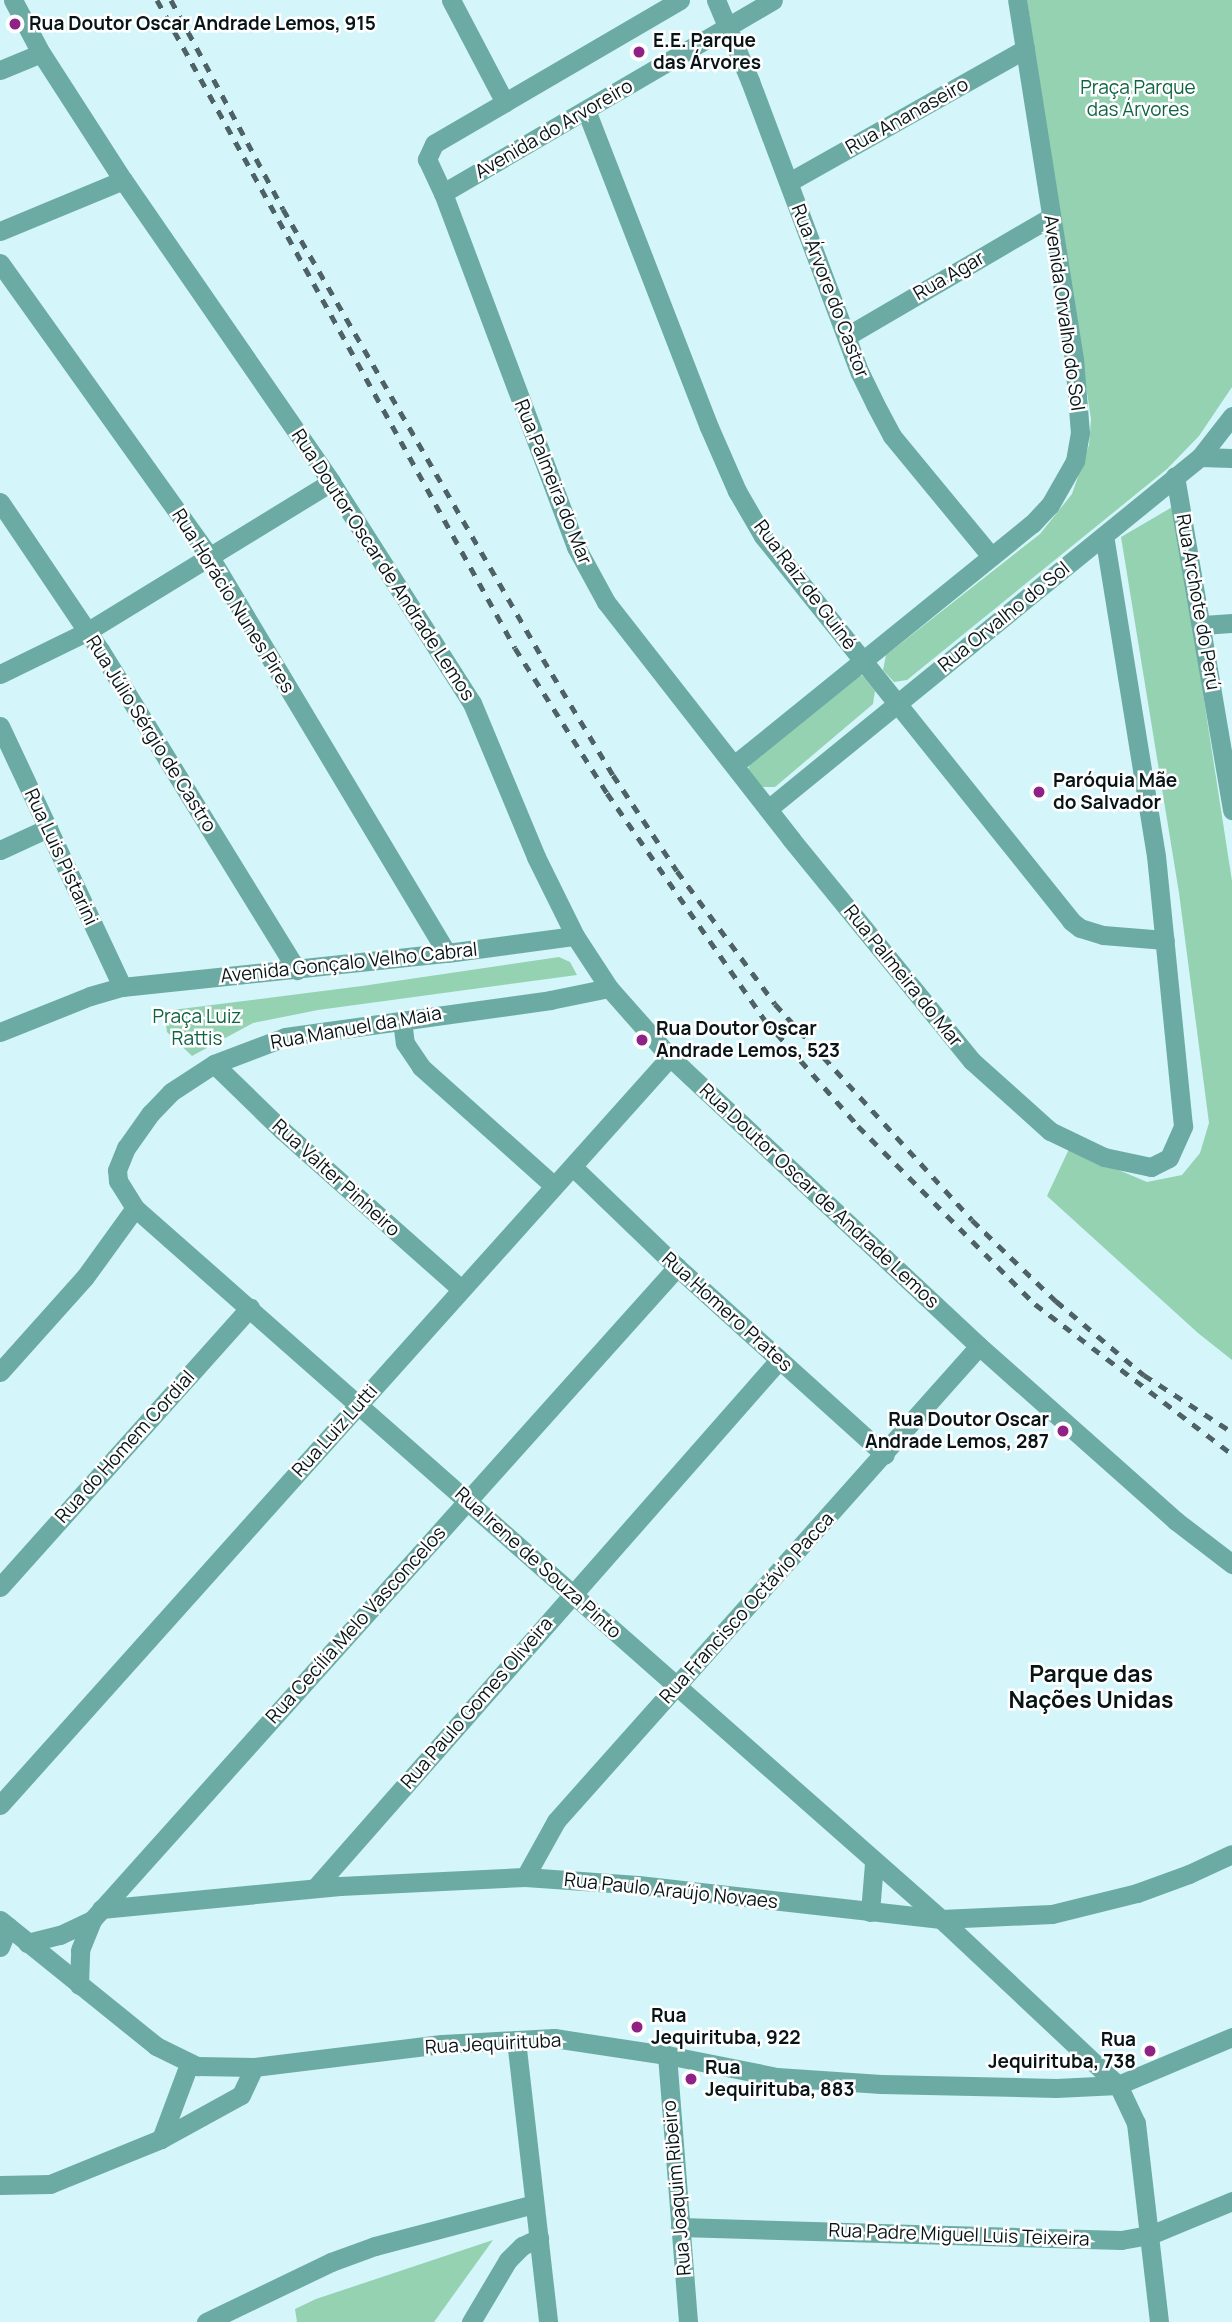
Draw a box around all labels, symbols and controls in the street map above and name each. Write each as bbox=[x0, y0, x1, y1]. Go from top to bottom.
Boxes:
place label: Rua Doutor Oscar Andrade Lemos, 915 bbox=[29, 13, 376, 35]
marker: Rua Doutor Oscar Andrade Lemos, 915 bbox=[7, 16, 23, 32]
place label: E.E. Parque das Árvores bbox=[653, 30, 761, 74]
marker: E.E. Parque das Árvores bbox=[631, 44, 647, 60]
street label: Rua Ananaseiro bbox=[842, 73, 972, 159]
street label: Avenida do Arvoreiro bbox=[471, 75, 637, 183]
park label: Praça Parque das Árvores bbox=[1080, 77, 1196, 121]
street label: Rua Árvore do Castor bbox=[786, 201, 874, 381]
street label: Avenida Orvalho do Sol bbox=[1039, 214, 1089, 412]
street label: Rua Agar bbox=[909, 247, 989, 305]
street label: Rua Palmeira do Mar bbox=[510, 396, 596, 568]
street label: Rua Doutor Oscar de Andrade Lemos bbox=[287, 425, 479, 705]
street label: Rua Horácio Nunes Pires bbox=[167, 505, 299, 697]
street label: Rua Archote do Perú bbox=[1171, 512, 1225, 692]
street label: Rua Raiz de Guiné bbox=[749, 516, 861, 654]
street label: Rua Orvalho do Sol bbox=[934, 557, 1074, 677]
street label: Rua Júlio Sérgio de Castro bbox=[81, 632, 221, 836]
place label: Paróquia Mãe do Salvador bbox=[1053, 770, 1177, 814]
marker: Paróquia Mãe do Salvador bbox=[1031, 784, 1047, 800]
street label: Rua Luis Pistarini bbox=[19, 785, 103, 929]
street label: Rua Palmeira do Mar bbox=[839, 901, 967, 1051]
street label: Avenida Gonçalo Velho Cabral bbox=[219, 938, 479, 988]
street label: Rua Manuel da Maia bbox=[269, 1002, 443, 1054]
park label: Praça Luiz Rattis bbox=[153, 1006, 241, 1050]
place label: Rua Doutor Oscar Andrade Lemos, 523 bbox=[656, 1018, 840, 1062]
marker: Rua Doutor Oscar Andrade Lemos, 523 bbox=[634, 1032, 650, 1048]
street label: Rua Doutor Oscar de Andrade Lemos bbox=[695, 1079, 943, 1313]
street label: Rua Valter Pinheiro bbox=[267, 1115, 405, 1241]
street label: Rua Homero Prates bbox=[657, 1247, 797, 1377]
street label: Rua do Homem Cordial bbox=[51, 1366, 199, 1528]
street label: Rua Luiz Lutti bbox=[288, 1380, 382, 1482]
place label: Rua Doutor Oscar Andrade Lemos, 287 bbox=[865, 1409, 1049, 1453]
marker: Rua Doutor Oscar Andrade Lemos, 287 bbox=[1055, 1423, 1071, 1439]
street label: Rua Irene de Souza Pinto bbox=[450, 1482, 626, 1644]
street label: Rua Francisco Octávio Pacca bbox=[655, 1508, 839, 1708]
street label: Rua Cecília Melo Vasconcelos bbox=[261, 1522, 451, 1728]
street label: Rua Paulo Gomes Oliveira bbox=[396, 1613, 558, 1793]
district label: Parque das Nações Unidas bbox=[1008, 1659, 1174, 1713]
street label: Rua Paulo Araújo Novaes bbox=[563, 1868, 779, 1914]
place label: Rua Jequirituba, 922 bbox=[651, 2005, 801, 2049]
marker: Rua Jequirituba, 922 bbox=[629, 2019, 645, 2035]
street label: Rua Jequirituba bbox=[424, 2029, 562, 2059]
place label: Rua Jequirituba, 738 bbox=[988, 2029, 1136, 2073]
marker: Rua Jequirituba, 738 bbox=[1142, 2043, 1158, 2059]
place label: Rua Jequirituba, 883 bbox=[705, 2057, 854, 2101]
marker: Rua Jequirituba, 883 bbox=[683, 2071, 699, 2087]
street label: Rua Joaquim Ribeiro bbox=[658, 2099, 696, 2277]
street label: Rua Padre Miguel Luis Teixeira bbox=[828, 2219, 1090, 2251]

